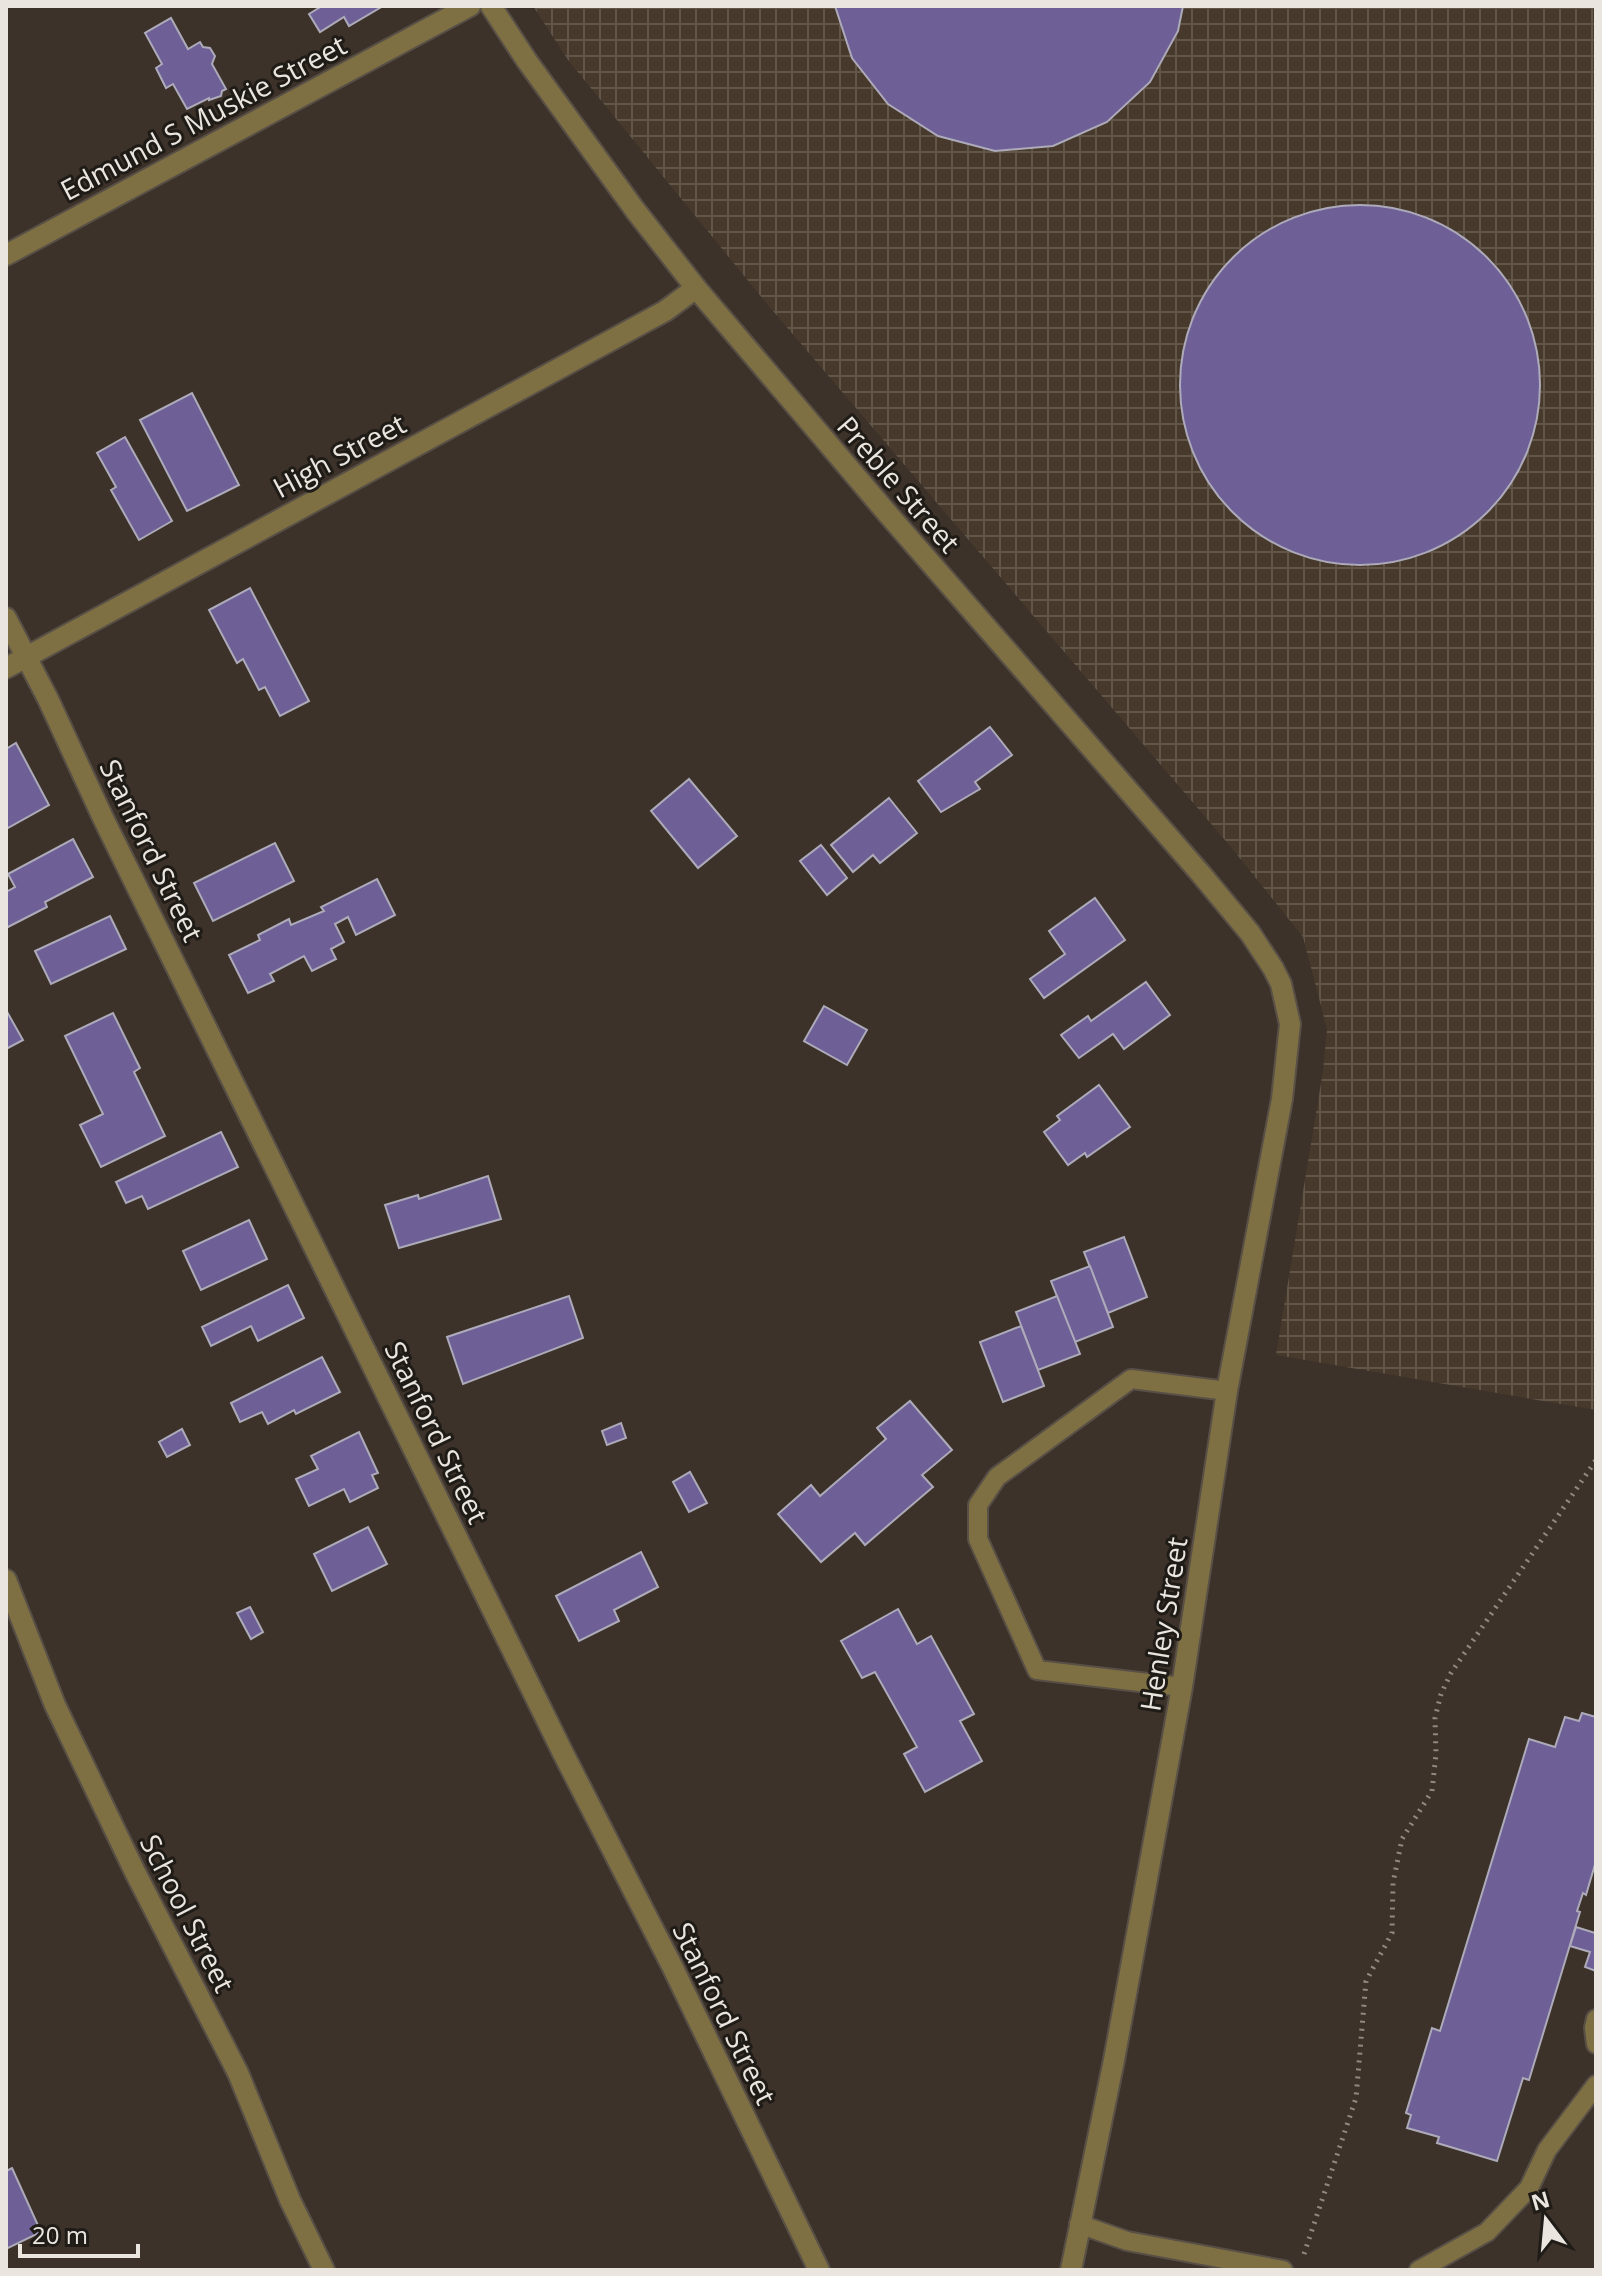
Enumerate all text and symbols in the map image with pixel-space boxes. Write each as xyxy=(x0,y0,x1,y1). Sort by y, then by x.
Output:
street label: Edmund S Muskie Street xyxy=(53,25,353,209)
street label: High Street xyxy=(266,404,412,506)
street label: Preble Street xyxy=(829,408,969,560)
street label: Stanford Street xyxy=(91,753,213,947)
street label: Stanford Street xyxy=(376,1335,498,1529)
street label: Henley Street xyxy=(1130,1534,1196,1714)
street label: School Street xyxy=(132,1828,244,1998)
street label: Stanford Street xyxy=(664,1916,786,2110)
north arrow xyxy=(1506,2180,1586,2260)
text: N xyxy=(1527,2183,1553,2217)
scale bar xyxy=(20,2208,138,2258)
text: 20 m xyxy=(32,2218,88,2251)

